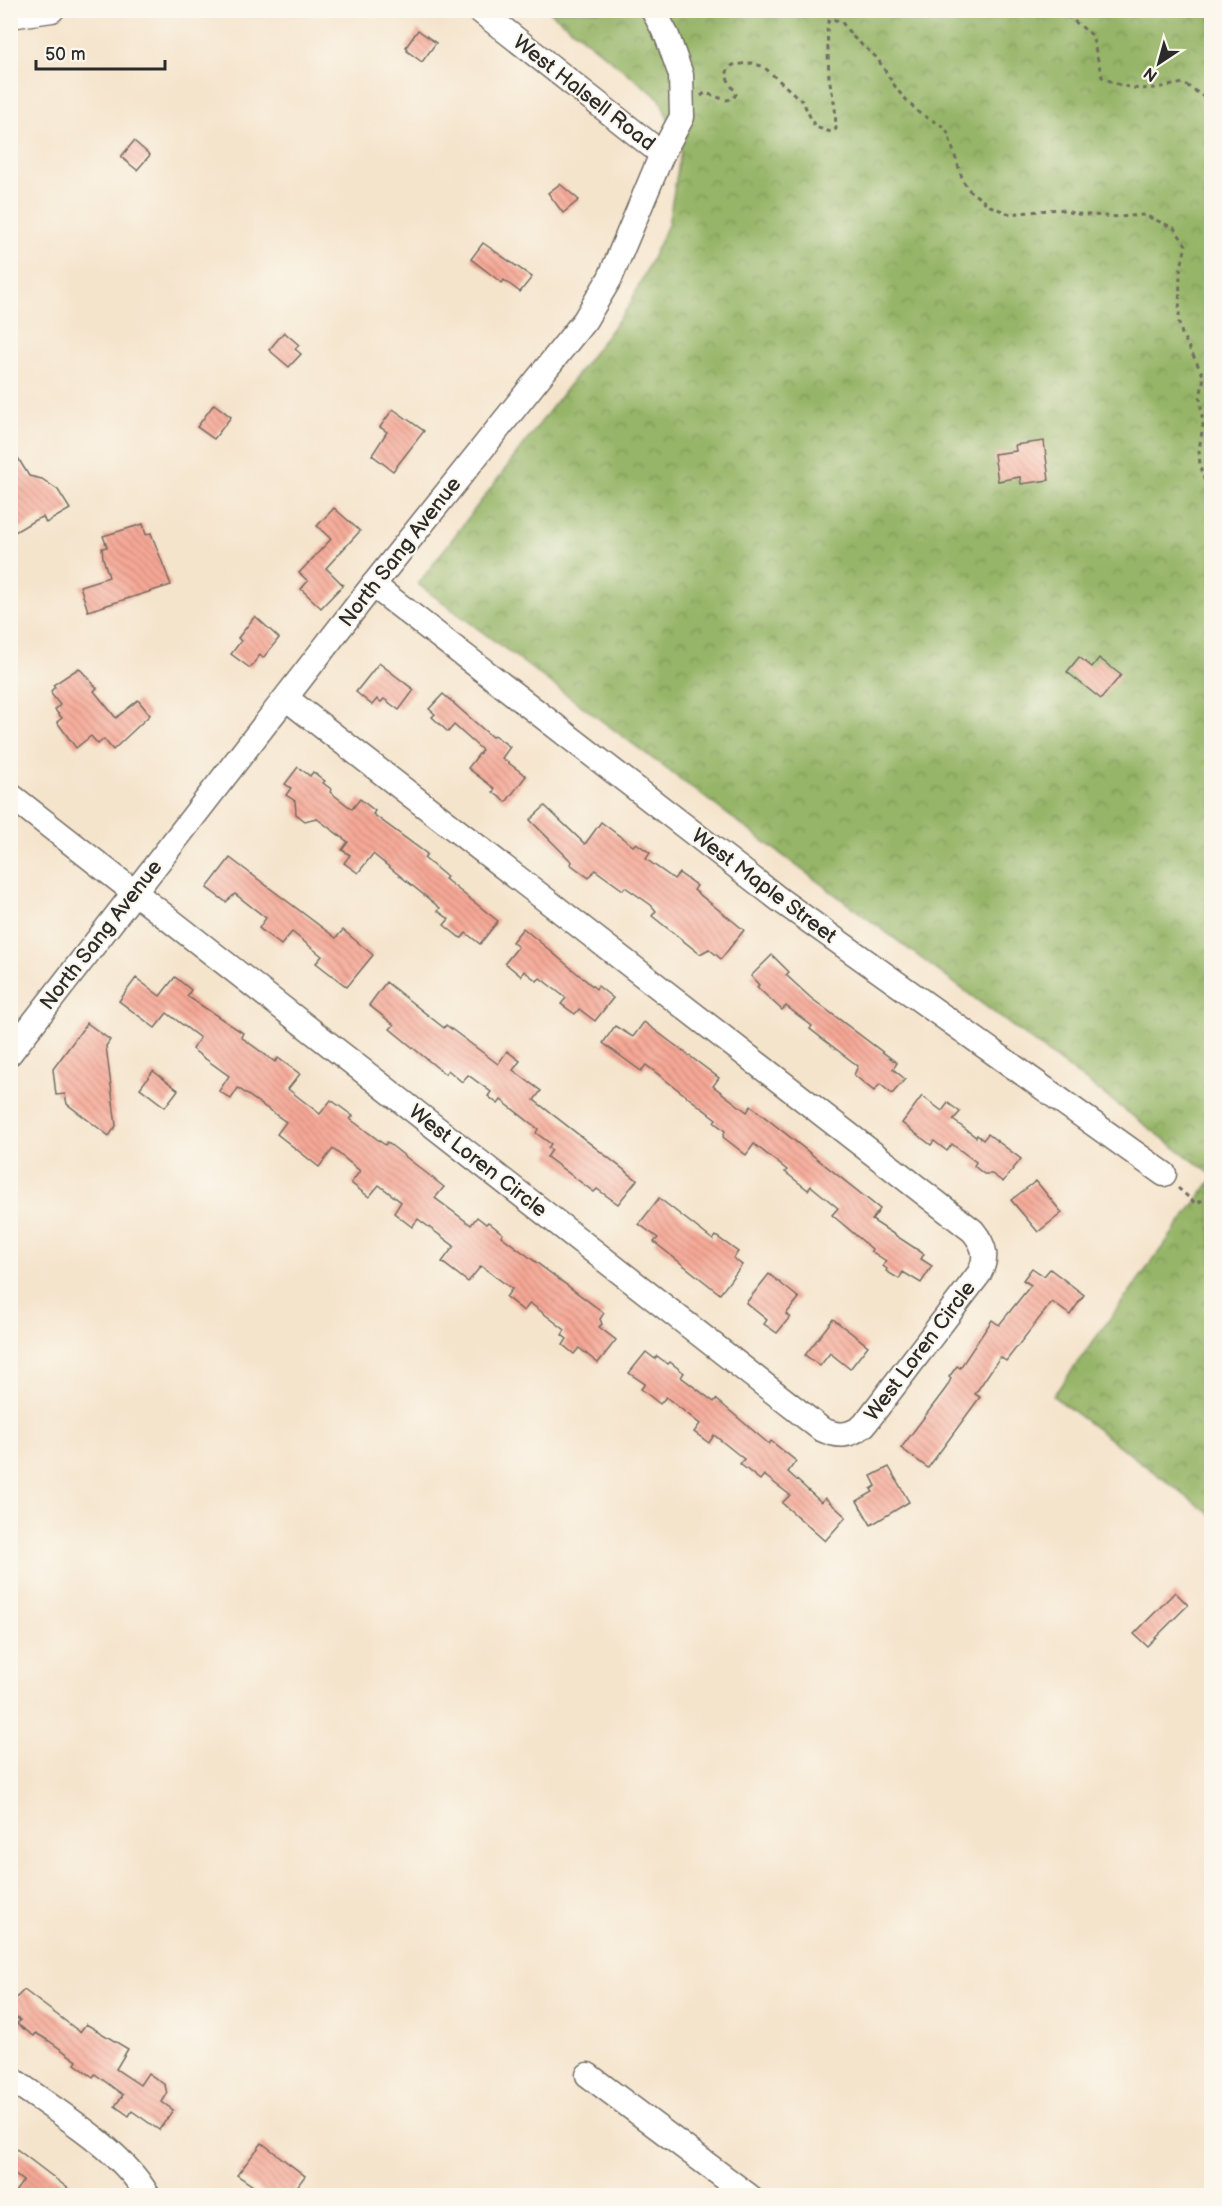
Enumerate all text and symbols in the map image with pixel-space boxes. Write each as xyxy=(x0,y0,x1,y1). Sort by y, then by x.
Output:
street label: West Halsell Road xyxy=(508,30,660,156)
scale bar xyxy=(36,33,165,71)
north arrow xyxy=(1129,33,1189,93)
text: 50 m xyxy=(45,44,86,65)
text: N xyxy=(1141,63,1162,85)
street label: North Sang Avenue xyxy=(334,472,466,632)
street label: West Maple Street xyxy=(687,823,842,949)
street label: North Sang Avenue xyxy=(35,855,167,1015)
street label: West Loren Circle xyxy=(404,1099,552,1223)
street label: West Loren Circle xyxy=(859,1276,981,1426)

